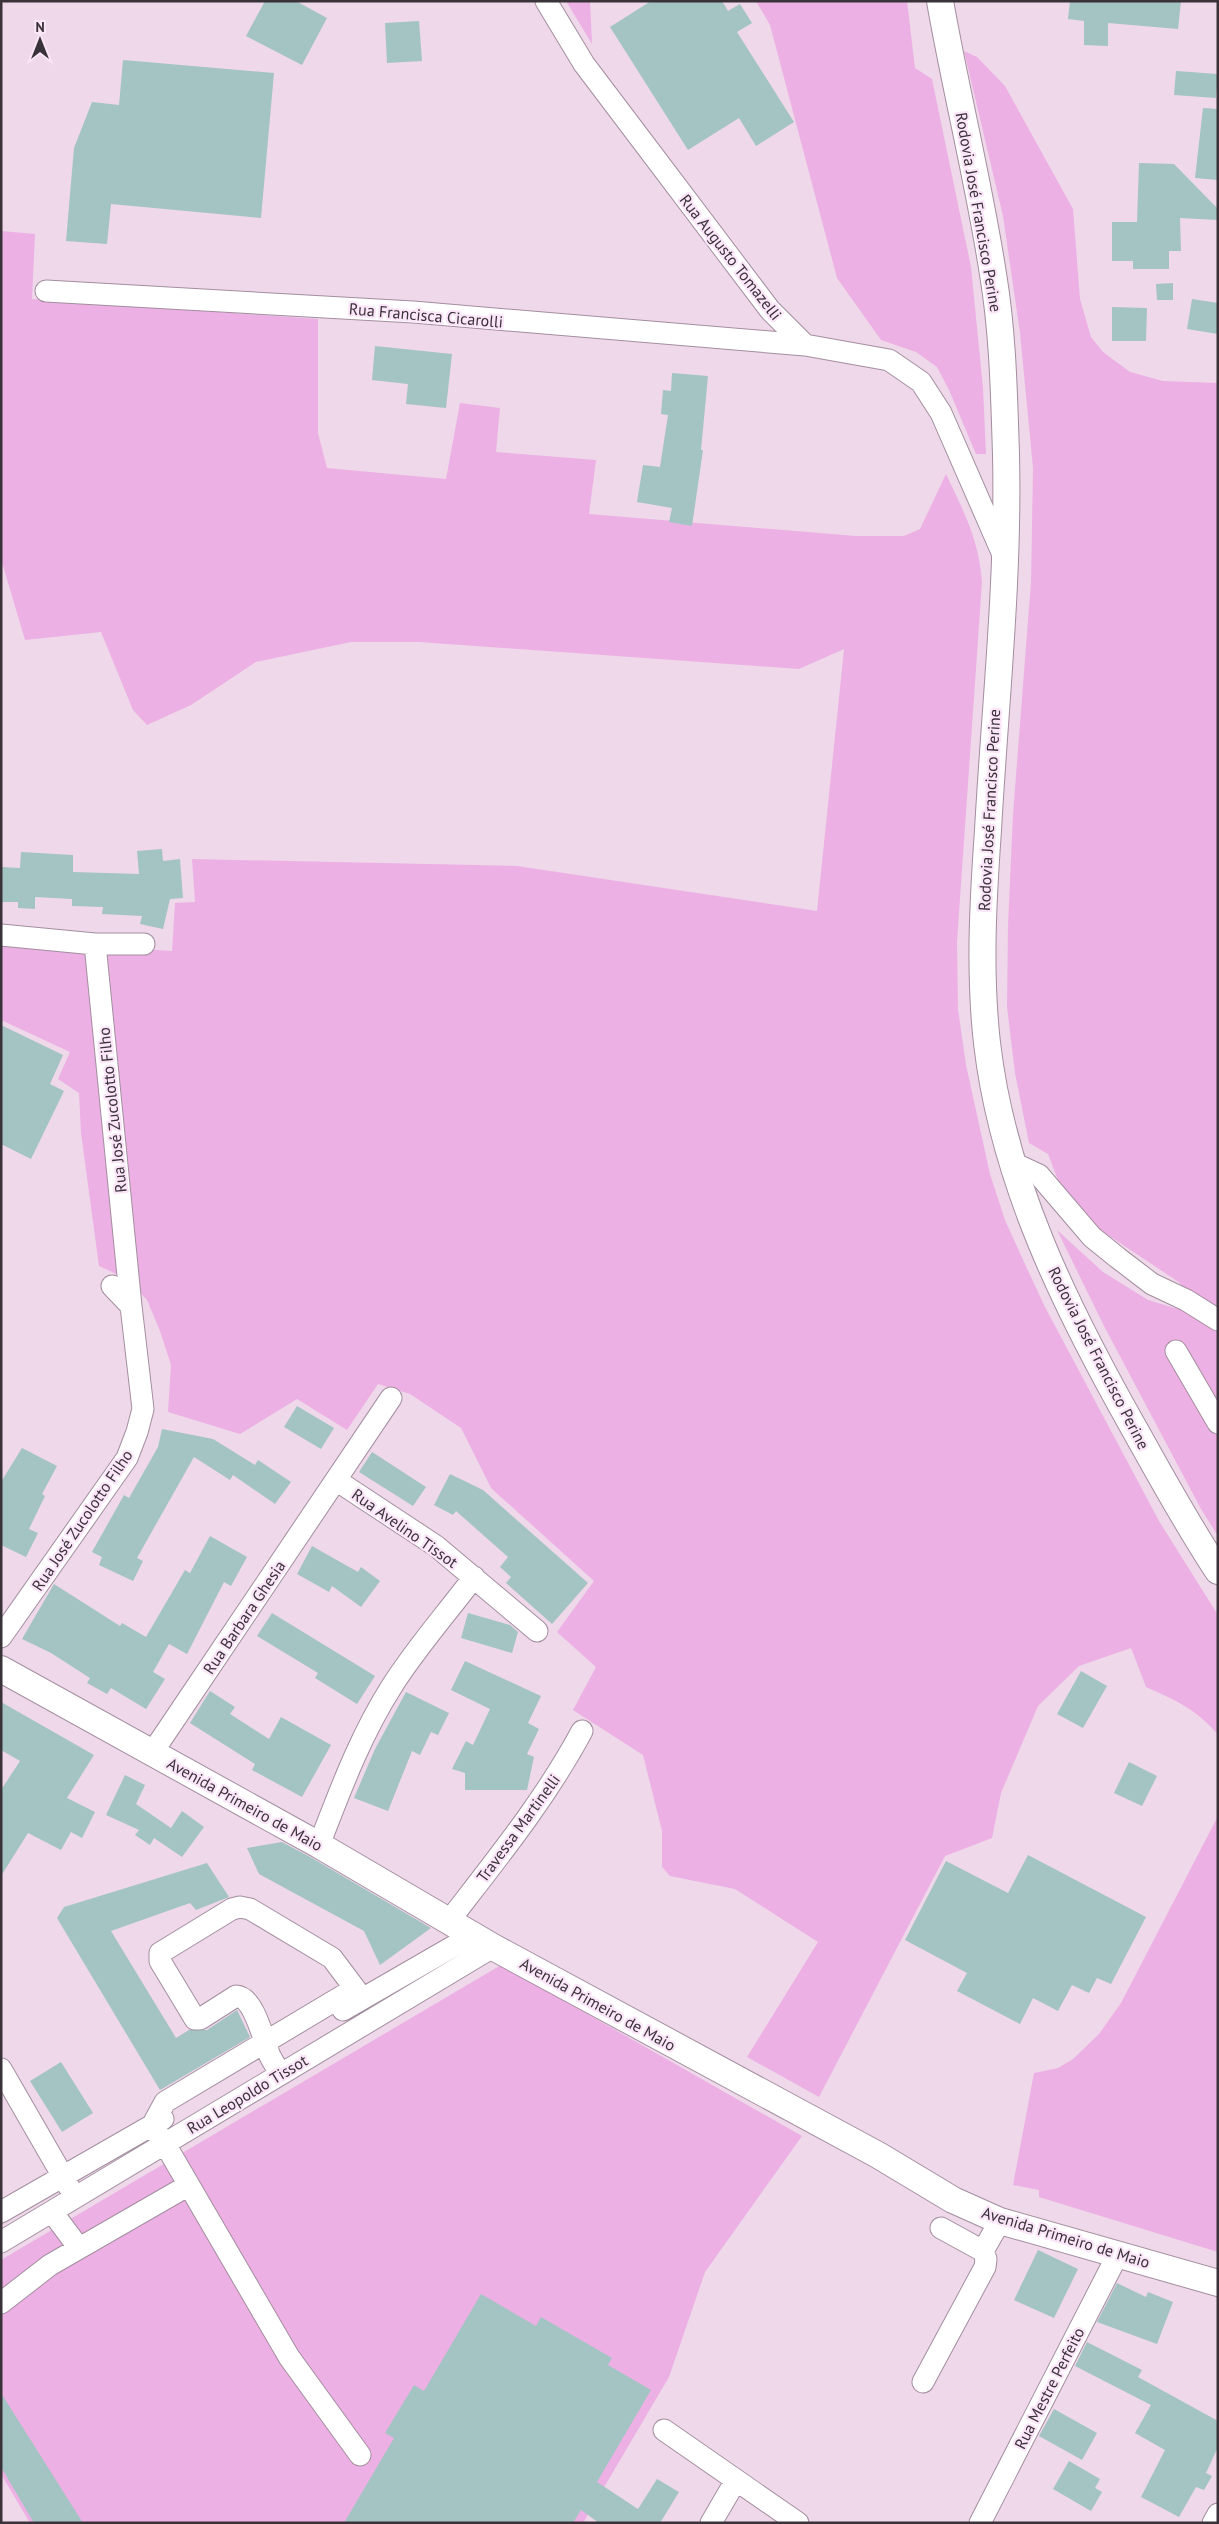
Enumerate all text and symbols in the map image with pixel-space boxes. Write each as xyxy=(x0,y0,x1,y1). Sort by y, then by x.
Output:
north arrow xyxy=(15,15,65,65)
text: N xyxy=(35,18,45,36)
street label: Rodovia José Francisco Perine xyxy=(952,111,1006,313)
street label: Rua Augusto Tomazelli xyxy=(676,190,786,324)
street label: Rua Francisca Cicarolli xyxy=(348,298,504,332)
street label: Rodovia José Francisco Perine xyxy=(974,708,1004,912)
street label: Rua José Zucolotto Filho xyxy=(93,1026,131,1194)
street label: Rodovia José Francisco Perine xyxy=(1044,1263,1154,1453)
street label: Rua José Zucolotto Filho xyxy=(27,1446,137,1594)
street label: Rua Avelino Tissot xyxy=(348,1484,462,1572)
street label: Rua Barbara Ghesia xyxy=(199,1556,289,1678)
street label: Avenida Primeiro de Maio xyxy=(164,1753,326,1855)
street label: Travessa Martinelli xyxy=(472,1770,564,1886)
street label: Avenida Primeiro de Maio xyxy=(517,1953,679,2055)
street label: Rua Leopoldo Tissot xyxy=(183,2050,312,2138)
street label: Avenida Primeiro de Maio xyxy=(980,2202,1152,2272)
street label: Rua Mestre Perfeito xyxy=(1010,2324,1088,2452)

